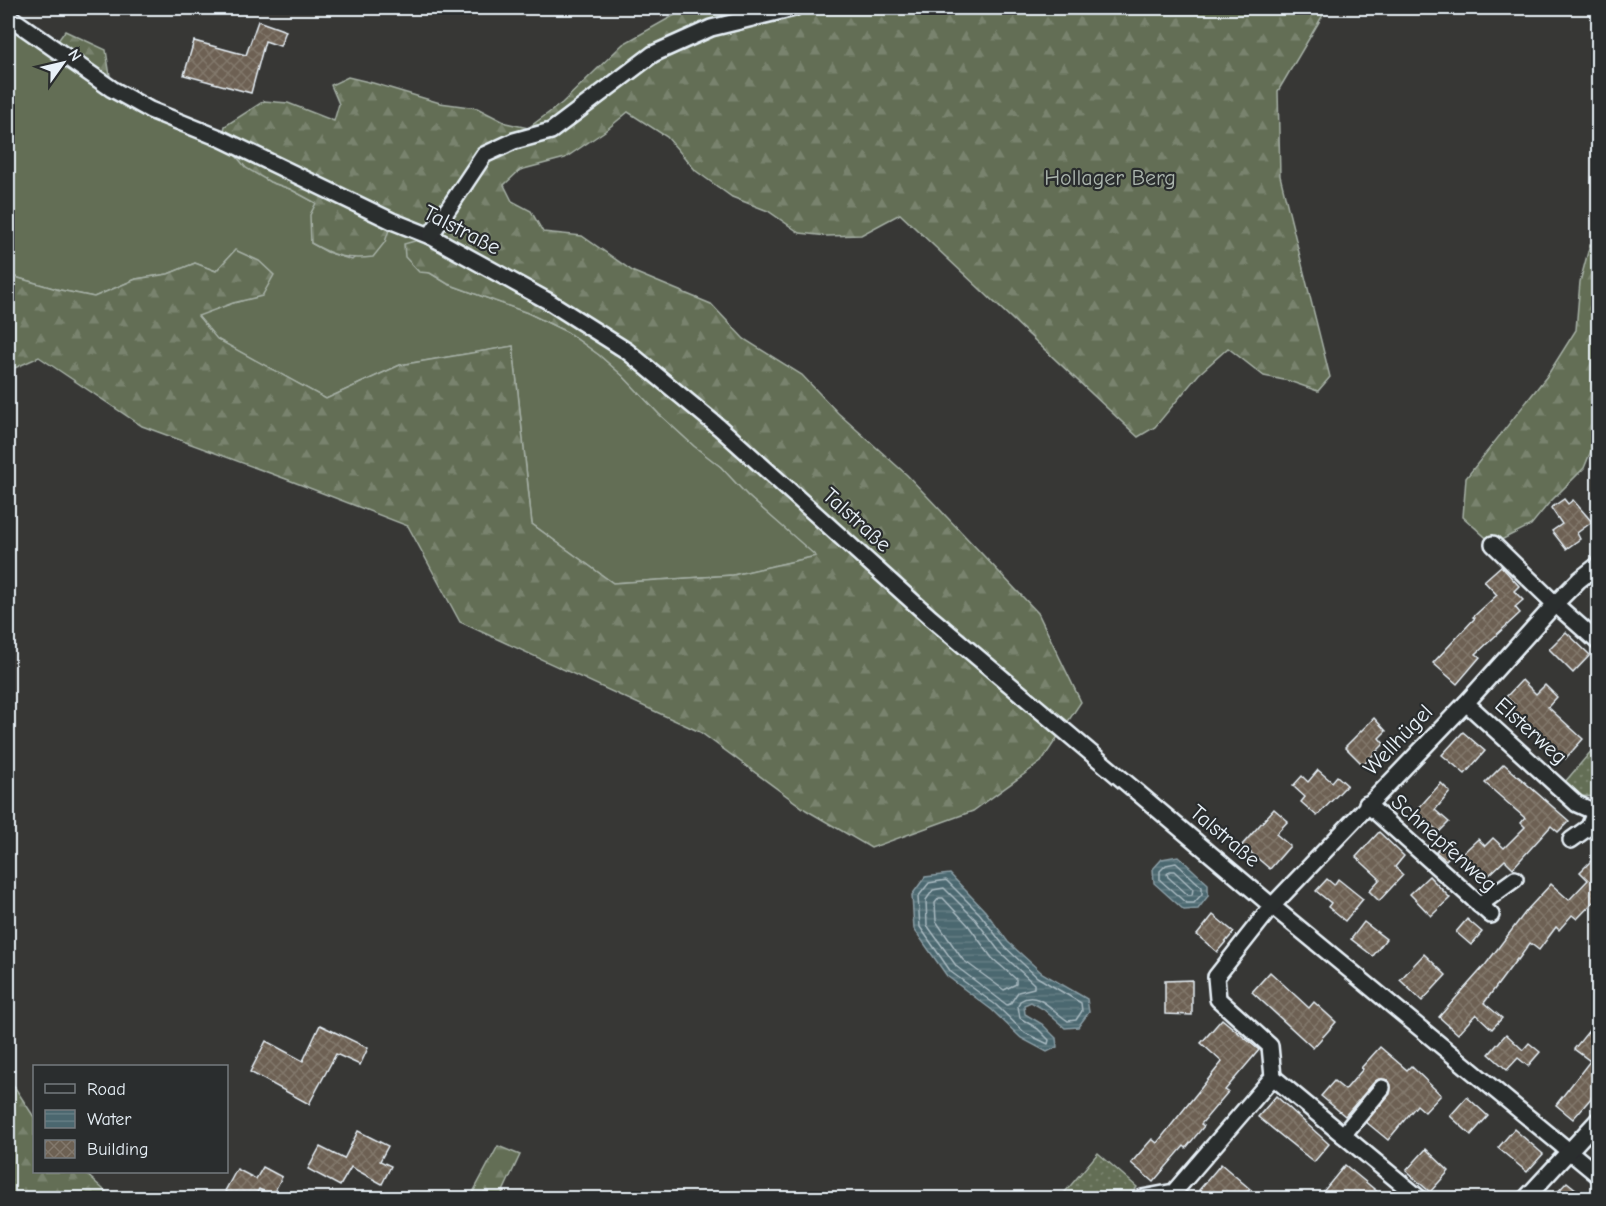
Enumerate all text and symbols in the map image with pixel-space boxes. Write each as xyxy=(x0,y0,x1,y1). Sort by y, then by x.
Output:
north arrow xyxy=(33,33,93,93)
text: N xyxy=(64,46,85,65)
park label: Hollager Berg xyxy=(1044,165,1176,191)
street label: Talstraße xyxy=(419,200,505,260)
street label: Talstraße xyxy=(817,482,897,558)
street label: Elsterweg xyxy=(1490,692,1572,770)
street label: Wellhügel xyxy=(1358,699,1438,781)
street label: Schnepfenweg xyxy=(1386,789,1502,897)
street label: Talstraße xyxy=(1185,799,1265,873)
legend xyxy=(33,1065,228,1173)
text: Road xyxy=(87,1079,126,1100)
text: Water xyxy=(87,1109,132,1130)
text: Building xyxy=(87,1139,149,1160)

